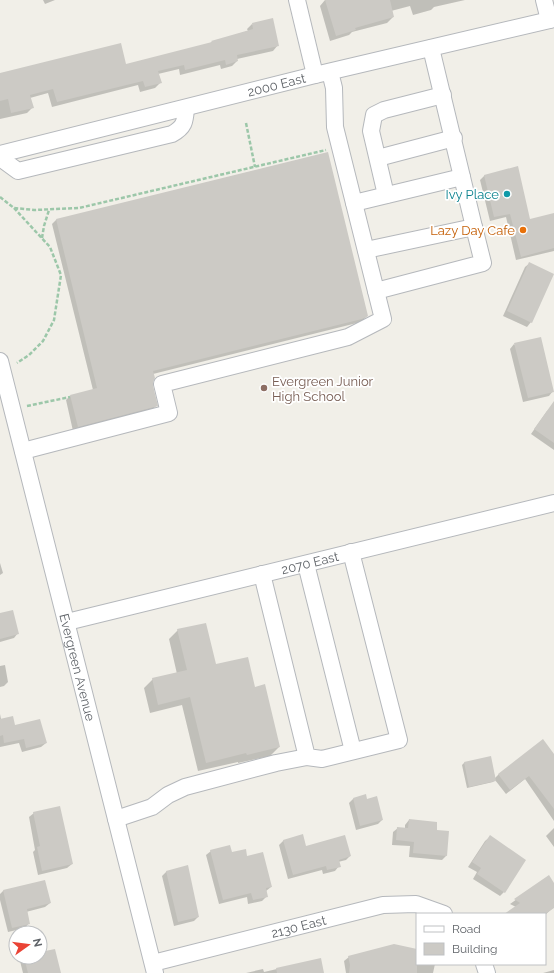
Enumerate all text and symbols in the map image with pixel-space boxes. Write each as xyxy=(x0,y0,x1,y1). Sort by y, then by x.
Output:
street label: 2000 East xyxy=(246,70,308,100)
place label: Ivy Place xyxy=(445,187,499,202)
marker: Ivy Place xyxy=(502,189,512,199)
place label: Lazy Day Cafe xyxy=(430,223,515,238)
marker: Lazy Day Cafe xyxy=(518,225,528,235)
place label: Evergreen Junior High School xyxy=(272,374,374,404)
marker: Evergreen Junior High School xyxy=(259,383,269,393)
street label: 2070 East xyxy=(280,549,341,577)
street label: Evergreen Avenue xyxy=(56,612,98,723)
street label: 2130 East xyxy=(269,913,328,941)
legend xyxy=(416,913,546,965)
text: Road xyxy=(452,922,481,936)
north arrow xyxy=(8,925,48,965)
text: N xyxy=(30,937,45,948)
text: Building xyxy=(452,942,498,956)

